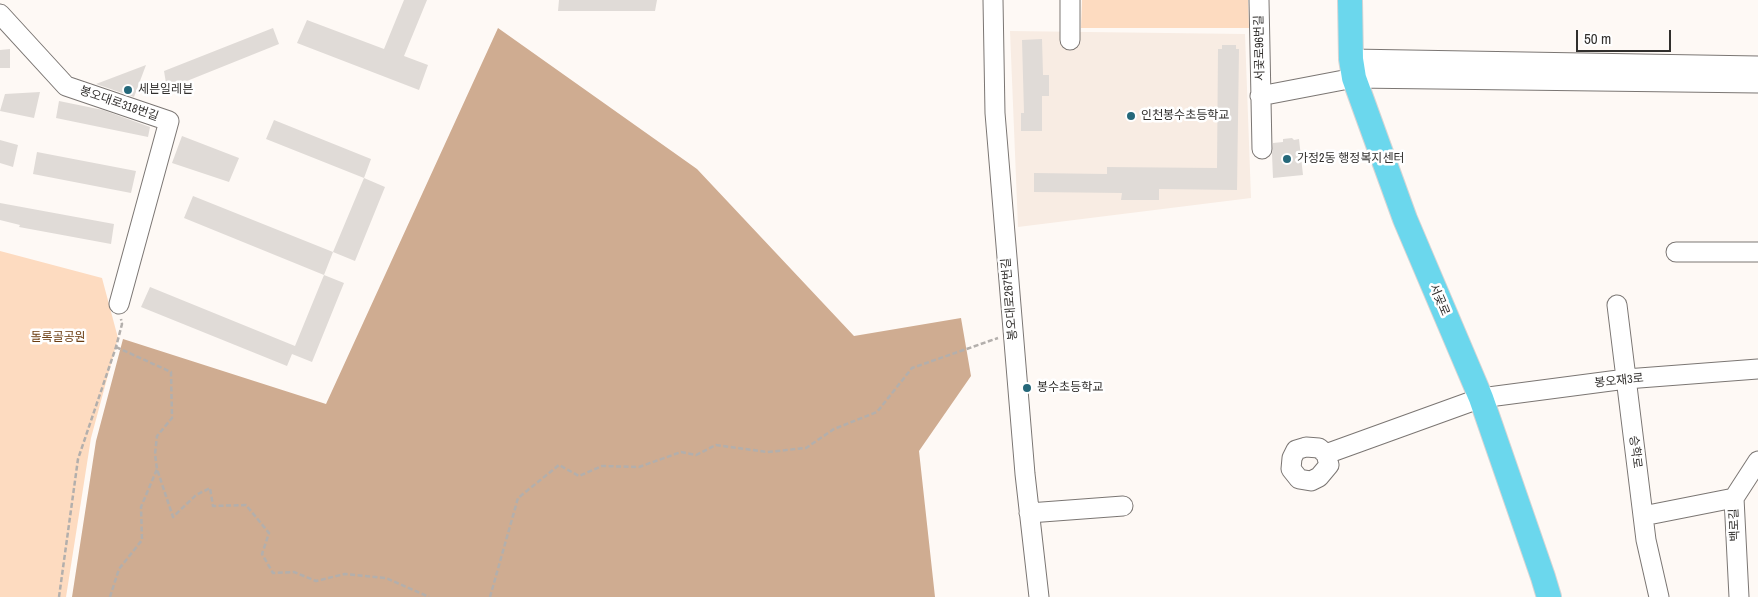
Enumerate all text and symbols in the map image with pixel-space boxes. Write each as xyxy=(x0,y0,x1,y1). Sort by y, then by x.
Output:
street label: 서곷로96번길 xyxy=(1252,15,1268,81)
scale bar xyxy=(1578,20,1673,52)
text: 50 m xyxy=(1584,28,1611,49)
place label: 세븐일레븐 xyxy=(138,83,193,97)
street label: 봉오대로318번길 xyxy=(78,84,160,124)
marker: 세븐일레븐 xyxy=(122,84,134,96)
place label: 인천봉수초등학교 xyxy=(1141,109,1229,123)
marker: 인천봉수초등학교 xyxy=(1125,110,1137,122)
place label: 가정2동 행정복지센터 xyxy=(1297,152,1405,166)
marker: 가정2동 행정복지센터 xyxy=(1281,153,1293,165)
street label: 봉오대로267번길 xyxy=(999,257,1021,341)
street label: 서곶로 xyxy=(1426,282,1452,318)
park label: 돌록골공원 xyxy=(30,331,86,345)
street label: 봉오재3로 xyxy=(1594,371,1644,391)
place label: 봉수초등학교 xyxy=(1037,381,1103,395)
marker: 봉수초등학교 xyxy=(1021,382,1033,394)
street label: 승학로 xyxy=(1626,435,1644,469)
street label: 백로길 xyxy=(1727,508,1743,542)

